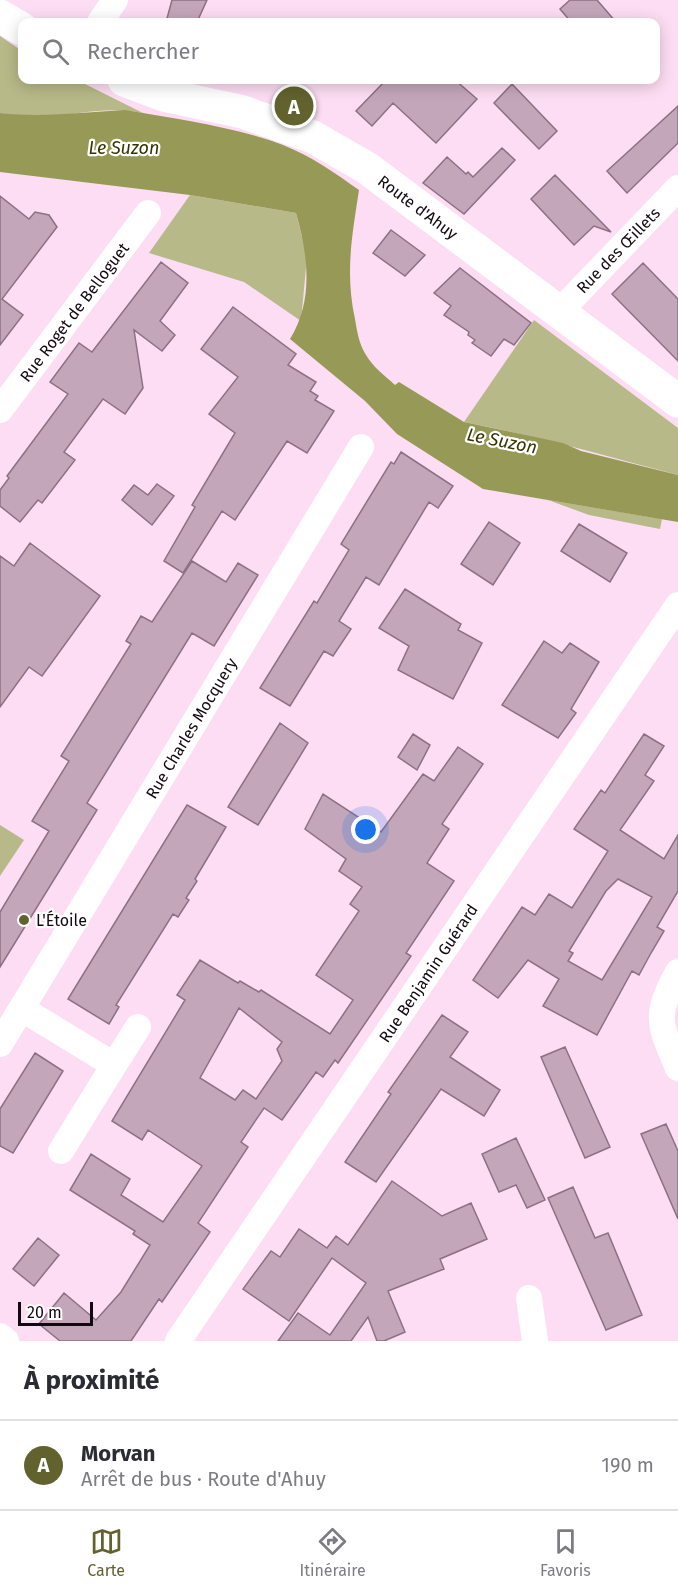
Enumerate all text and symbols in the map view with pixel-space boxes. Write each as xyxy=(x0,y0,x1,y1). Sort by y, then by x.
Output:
search box xyxy=(18,18,660,84)
icon: search xyxy=(39,35,72,68)
text: Rechercher xyxy=(87,38,199,65)
pin: A xyxy=(274,84,314,128)
water label: Le Suzon xyxy=(89,137,159,159)
street label: Route d'Ahuy xyxy=(374,171,461,244)
street label: Rue des Œillets xyxy=(573,203,664,297)
street label: Rue Roget de Belloguet xyxy=(16,239,133,386)
water label: Le Suzon xyxy=(465,423,539,459)
street label: Rue Charles Mocquery xyxy=(142,654,241,802)
your location xyxy=(351,815,380,844)
street label: Rue Benjamin Guérard xyxy=(375,901,482,1046)
place label: L'Étoile xyxy=(36,910,87,930)
marker: L'Étoile xyxy=(17,913,31,927)
scale bar xyxy=(18,1299,93,1326)
text: 20 m xyxy=(27,1303,62,1322)
text: À proximité xyxy=(24,1365,159,1396)
text: Morvan xyxy=(81,1440,156,1467)
text: A xyxy=(38,1453,49,1477)
text: 190 m xyxy=(601,1453,654,1477)
text: Arrêt de bus · Route d'Ahuy xyxy=(81,1467,326,1491)
tab: Carte xyxy=(87,1525,125,1580)
tab: Itinéraire xyxy=(299,1525,366,1580)
tab: Favoris xyxy=(540,1525,591,1580)

